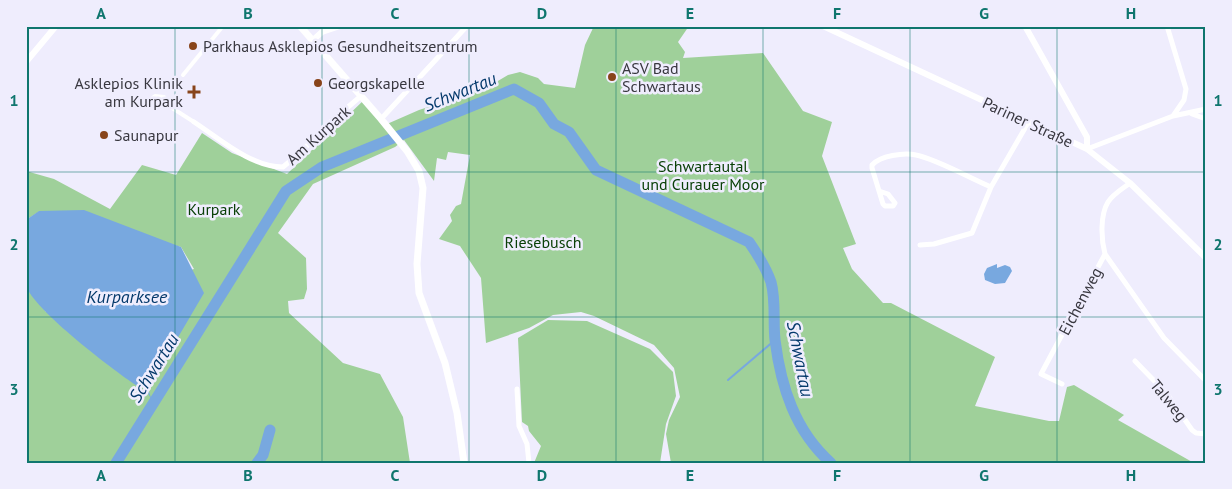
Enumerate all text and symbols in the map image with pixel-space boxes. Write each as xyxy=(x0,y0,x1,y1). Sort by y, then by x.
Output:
text: A xyxy=(96,3,106,23)
text: B xyxy=(243,3,253,23)
text: C xyxy=(391,3,400,23)
text: D xyxy=(537,3,547,23)
text: E xyxy=(686,3,694,23)
text: F xyxy=(833,3,841,23)
text: G xyxy=(979,3,989,23)
text: H xyxy=(1126,3,1136,23)
place label: Parkhaus Asklepios Gesundheitszentrum xyxy=(203,36,478,56)
marker: Parkhaus Asklepios Gesundheitszentrum xyxy=(187,40,199,52)
place label: ASV Bad Schwartaus xyxy=(622,58,701,96)
water label: Schwartau xyxy=(420,67,500,117)
marker: ASV Bad Schwartaus xyxy=(606,71,618,83)
place label: Asklepios Klinik am Kurpark xyxy=(74,73,183,111)
place label: Georgskapelle xyxy=(328,73,425,93)
marker: Georgskapelle xyxy=(312,77,324,89)
marker: Asklepios Klinik am Kurpark xyxy=(187,85,201,99)
text: 1 xyxy=(9,90,19,110)
text: 1 xyxy=(1213,90,1223,110)
street label: Pariner Straße xyxy=(980,92,1076,152)
street label: Am Kurpark xyxy=(282,101,355,169)
place label: Saunapur xyxy=(114,125,179,145)
marker: Saunapur xyxy=(98,129,110,141)
park label: Schwartautal und Curauer Moor xyxy=(642,156,765,194)
park label: Kurpark xyxy=(187,199,241,219)
park label: Riesebusch xyxy=(505,232,581,252)
text: 2 xyxy=(9,234,19,254)
text: 2 xyxy=(1213,234,1223,254)
street label: Eichenweg xyxy=(1054,264,1106,338)
water label: Kurparksee xyxy=(87,285,168,308)
water label: Schwartau xyxy=(782,319,819,399)
water label: Schwartau xyxy=(123,329,184,406)
street label: Talweg xyxy=(1146,375,1192,425)
text: 3 xyxy=(9,379,19,399)
text: 3 xyxy=(1213,379,1223,399)
text: A xyxy=(96,465,106,485)
text: B xyxy=(243,465,253,485)
text: C xyxy=(391,465,400,485)
text: D xyxy=(537,465,547,485)
text: E xyxy=(686,465,694,485)
text: F xyxy=(833,465,841,485)
text: G xyxy=(979,465,989,485)
text: H xyxy=(1126,465,1136,485)

